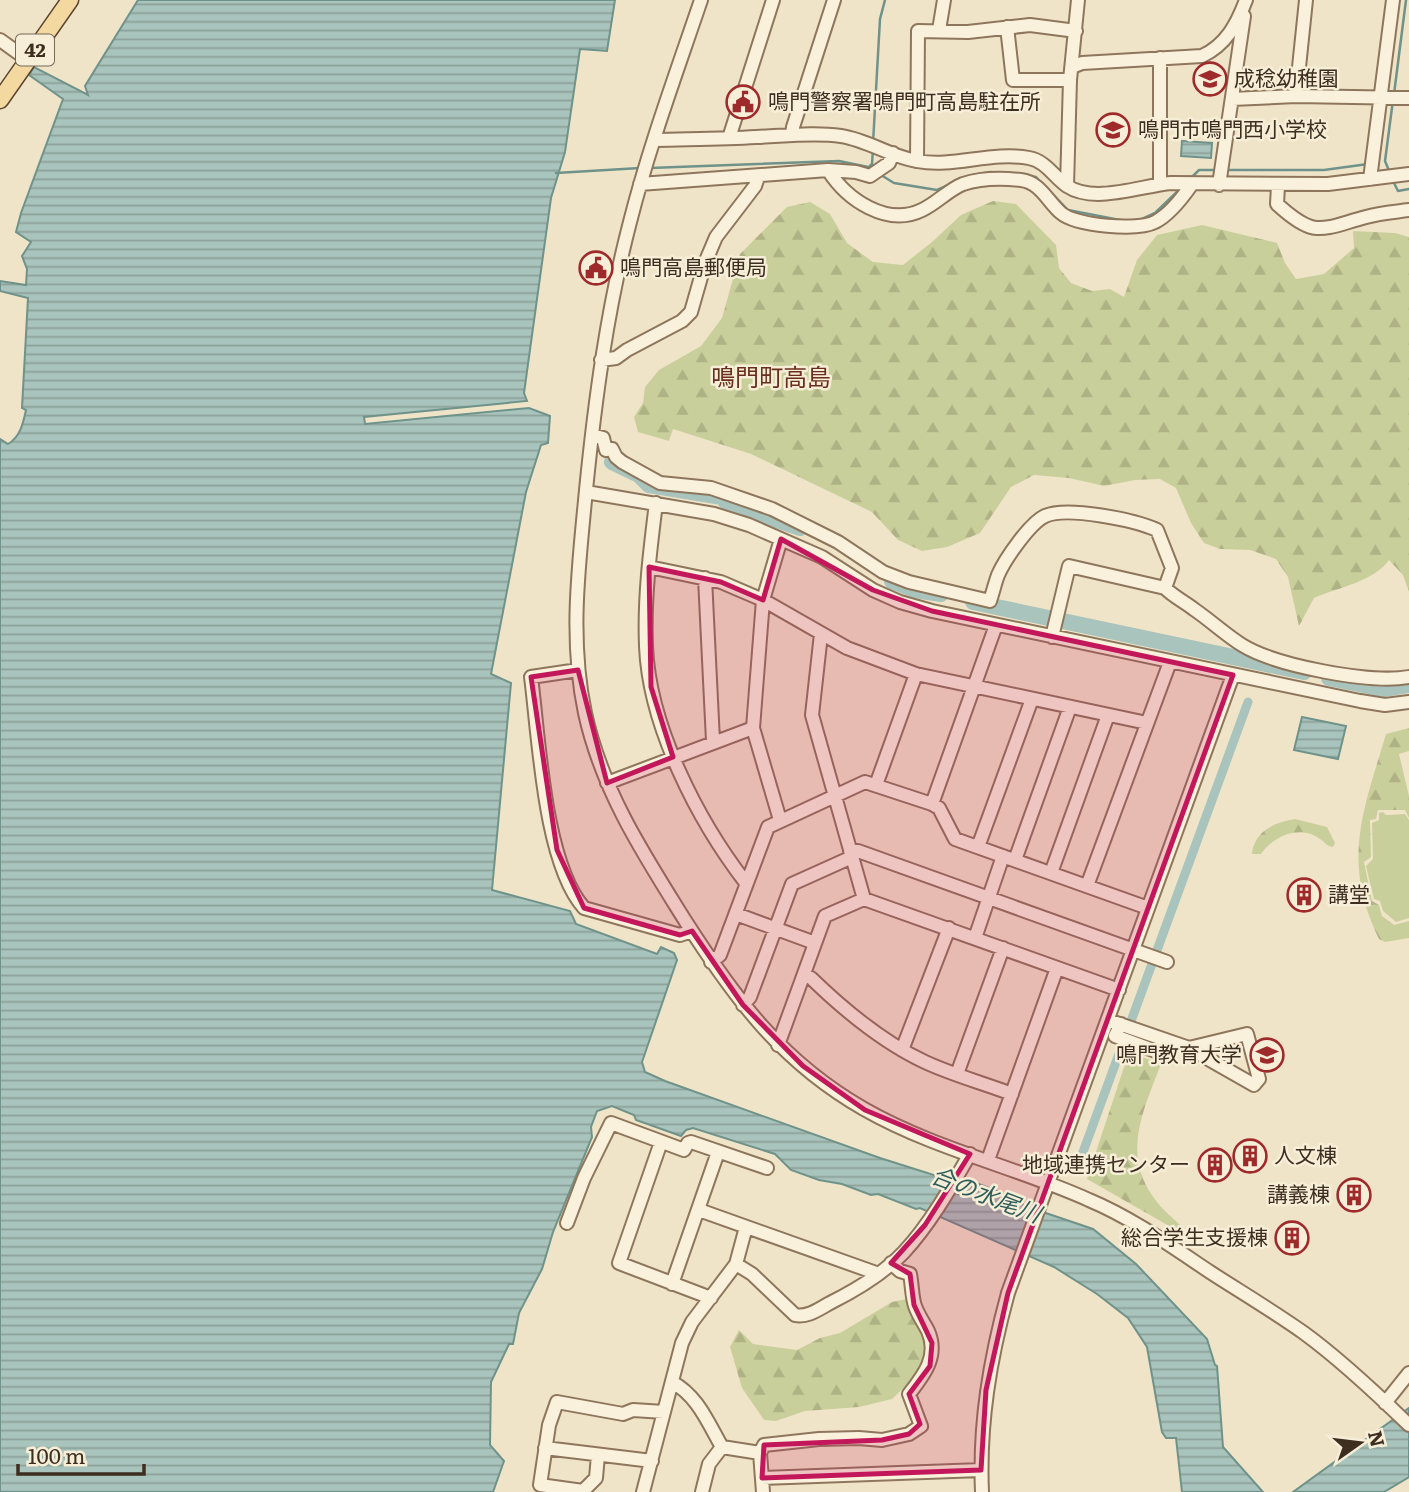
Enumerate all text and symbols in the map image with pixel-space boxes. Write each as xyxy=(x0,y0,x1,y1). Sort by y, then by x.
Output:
road number: 42 xyxy=(16,34,54,66)
school or university icon: 成稔幼稚園 xyxy=(1191,60,1229,98)
place label: 成稔幼稚園 xyxy=(1234,61,1339,92)
public building icon: 鳴門警察署鳴門町高島駐在所 xyxy=(724,83,762,121)
place label: 鳴門警察署鳴門町高島駐在所 xyxy=(768,84,1041,115)
school or university icon: 鳴門市鳴門西小学校 xyxy=(1094,111,1132,149)
place label: 鳴門市鳴門西小学校 xyxy=(1138,112,1327,143)
public building icon: 鳴門高島郵便局 xyxy=(577,249,615,287)
place label: 鳴門高島郵便局 xyxy=(620,250,767,281)
district label: 鳴門町高島 xyxy=(711,358,831,393)
building icon: 講堂 xyxy=(1285,876,1323,914)
place label: 講堂 xyxy=(1328,877,1370,908)
school or university icon: 鳴門教育大学 xyxy=(1248,1036,1286,1074)
place label: 鳴門教育大学 xyxy=(1116,1037,1242,1068)
building icon: 人文棟 xyxy=(1231,1137,1269,1175)
place label: 人文棟 xyxy=(1274,1138,1337,1169)
building icon: 地域連携センター xyxy=(1196,1146,1234,1184)
place label: 地域連携センター xyxy=(1022,1147,1190,1178)
water label: 合の水尾川 xyxy=(927,1157,1049,1231)
building icon: 講義棟 xyxy=(1335,1176,1373,1214)
place label: 講義棟 xyxy=(1267,1177,1330,1208)
building icon: 総合学生支援棟 xyxy=(1273,1219,1311,1257)
place label: 総合学生支援棟 xyxy=(1121,1220,1268,1251)
north arrow xyxy=(1325,1408,1395,1478)
text: N xyxy=(1362,1428,1393,1450)
scale bar xyxy=(18,1432,144,1476)
text: 100 m xyxy=(28,1439,85,1470)

